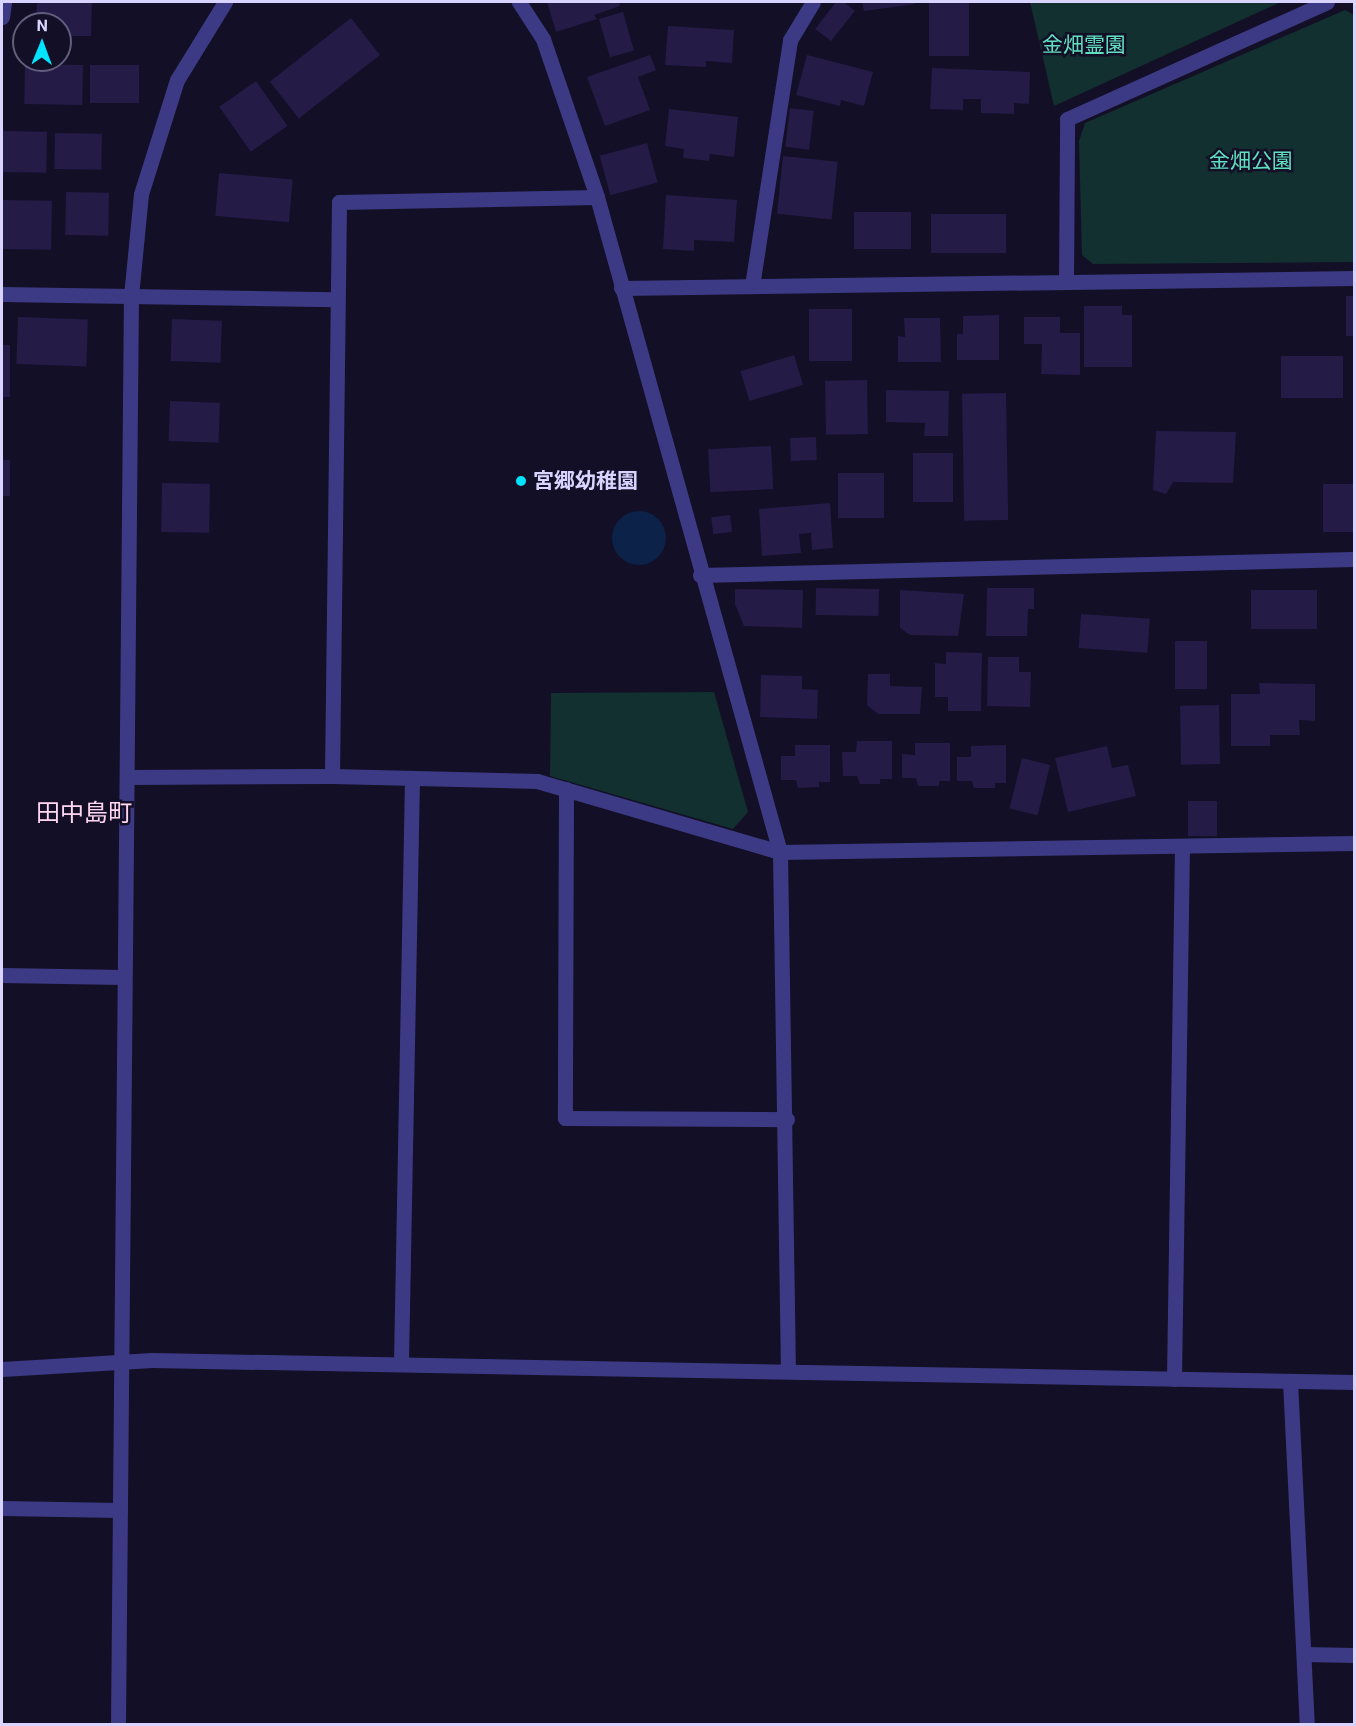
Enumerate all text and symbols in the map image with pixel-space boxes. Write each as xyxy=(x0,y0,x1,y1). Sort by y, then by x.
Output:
north arrow xyxy=(12,12,72,72)
text: N xyxy=(36,16,48,35)
park label: 金畑霊園 xyxy=(1042,32,1126,58)
park label: 金畑公園 xyxy=(1209,148,1293,174)
place label: 宮郷幼稚園 xyxy=(533,468,638,494)
marker: 宮郷幼稚園 xyxy=(514,474,528,488)
district label: 田中島町 xyxy=(36,800,132,828)

